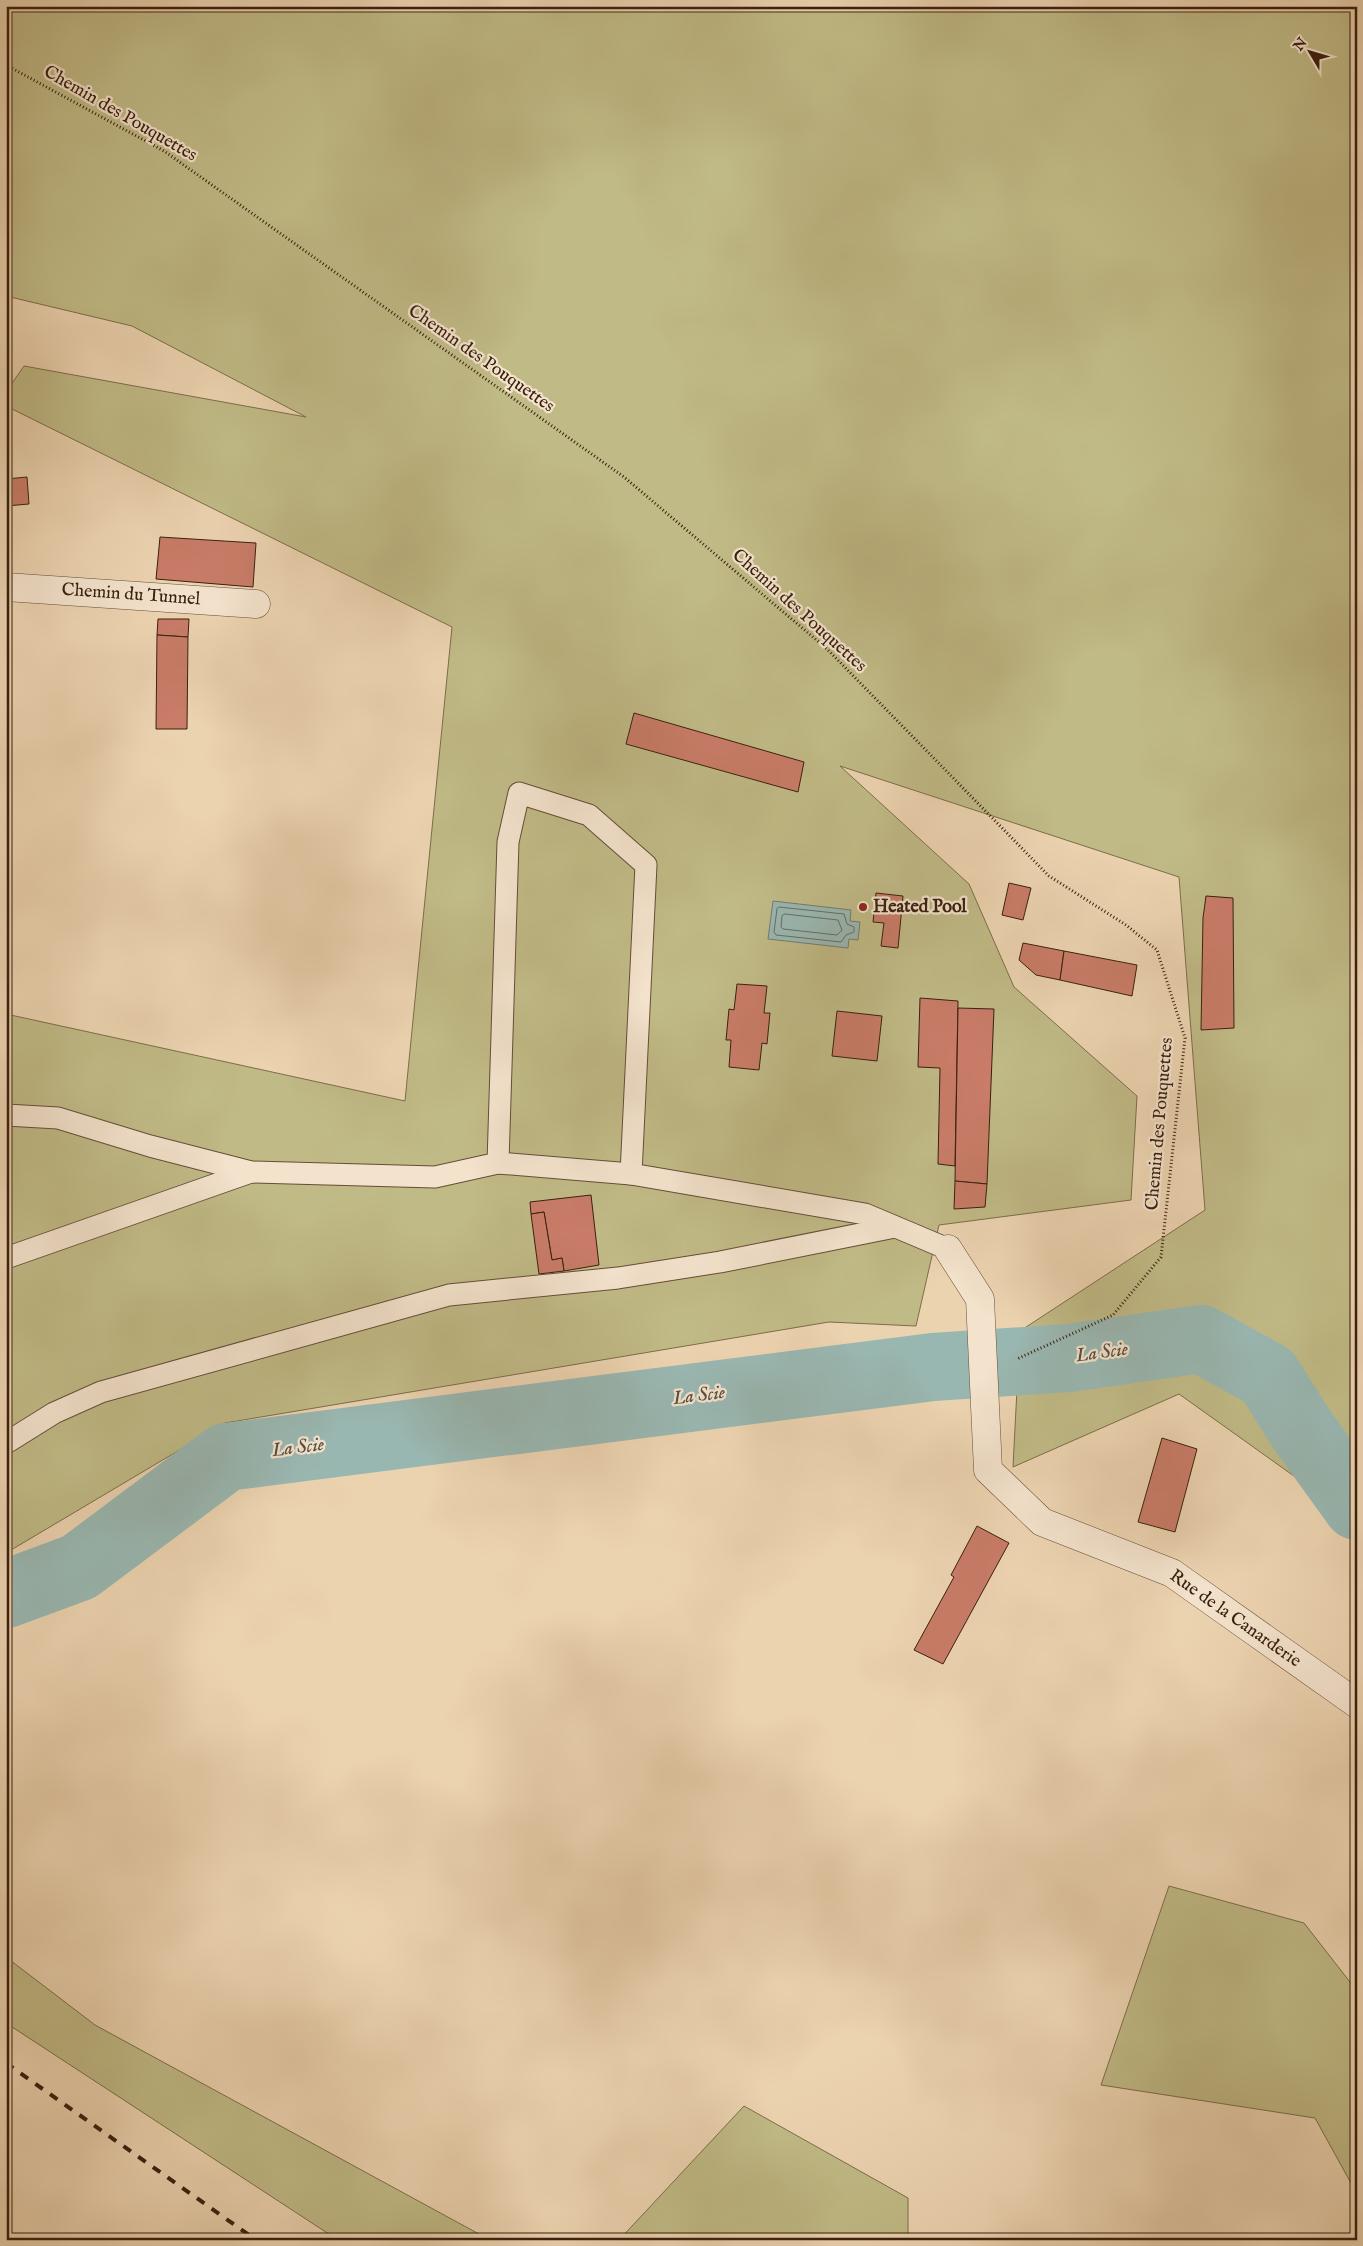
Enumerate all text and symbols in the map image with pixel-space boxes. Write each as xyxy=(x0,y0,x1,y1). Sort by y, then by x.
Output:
north arrow xyxy=(1286,28,1336,78)
text: N xyxy=(1289,34,1311,56)
street label: Chemin des Pouquettes xyxy=(39,61,201,167)
street label: Chemin des Pouquettes xyxy=(403,300,559,418)
street label: Chemin des Pouquettes xyxy=(727,544,871,678)
street label: Chemin du Tunnel xyxy=(61,579,201,611)
place label: Heated Pool xyxy=(873,896,968,919)
marker: Heated Pool xyxy=(857,901,869,913)
street label: Chemin des Pouquettes xyxy=(1141,1037,1179,1211)
water label: La Scie xyxy=(1073,1337,1130,1369)
water label: La Scie xyxy=(671,1381,727,1411)
water label: La Scie xyxy=(270,1433,326,1463)
street label: Rue de la Canarderie xyxy=(1165,1565,1305,1673)

